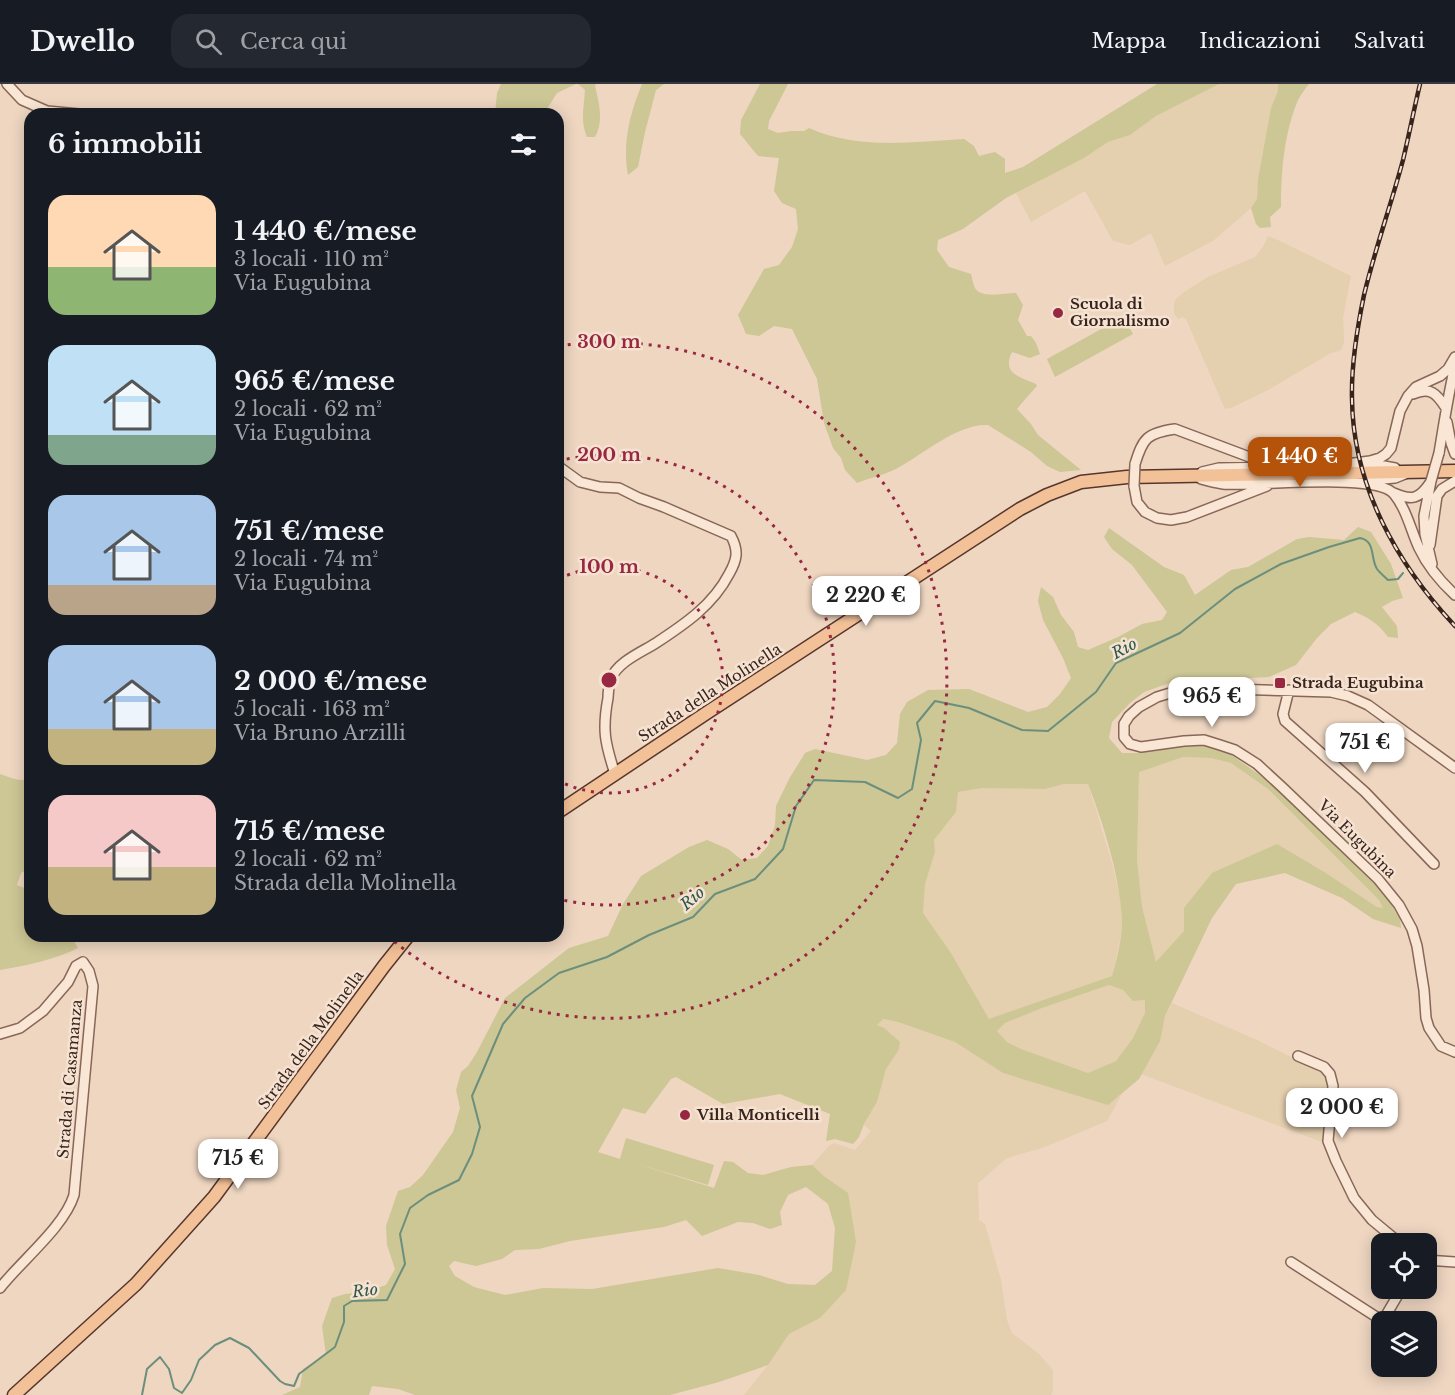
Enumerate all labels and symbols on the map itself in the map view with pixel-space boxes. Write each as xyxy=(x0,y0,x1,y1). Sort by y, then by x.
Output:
place label: Scuola di Giornalismo xyxy=(1070,294,1170,330)
marker: Scuola di Giornalismo xyxy=(1051,306,1065,320)
text: 300 m xyxy=(577,331,641,353)
pin: 1 440 € xyxy=(1245,437,1355,488)
text: 200 m xyxy=(577,444,641,466)
text: 100 m xyxy=(579,556,639,578)
pin: 2 220 € xyxy=(811,576,921,627)
water label: Rio xyxy=(1107,633,1140,664)
street label: Strada della Molinella xyxy=(635,639,785,746)
centre of rings xyxy=(599,670,619,690)
place label: Strada Eugubina xyxy=(1292,673,1424,692)
marker: Strada Eugubina xyxy=(1273,676,1287,690)
pin: 965 € xyxy=(1170,677,1254,728)
pin: 751 € xyxy=(1323,723,1407,774)
street label: Via Eugubina xyxy=(1314,795,1401,882)
water label: Rio xyxy=(675,882,708,915)
street label: Strada della Molinella xyxy=(254,966,368,1113)
street label: Strada di Casamanza xyxy=(53,998,86,1159)
pin: 2 000 € xyxy=(1287,1088,1397,1139)
place label: Villa Monticelli xyxy=(696,1105,820,1124)
marker: Villa Monticelli xyxy=(678,1108,692,1122)
pin: 715 € xyxy=(196,1139,280,1190)
water label: Rio xyxy=(350,1278,379,1302)

